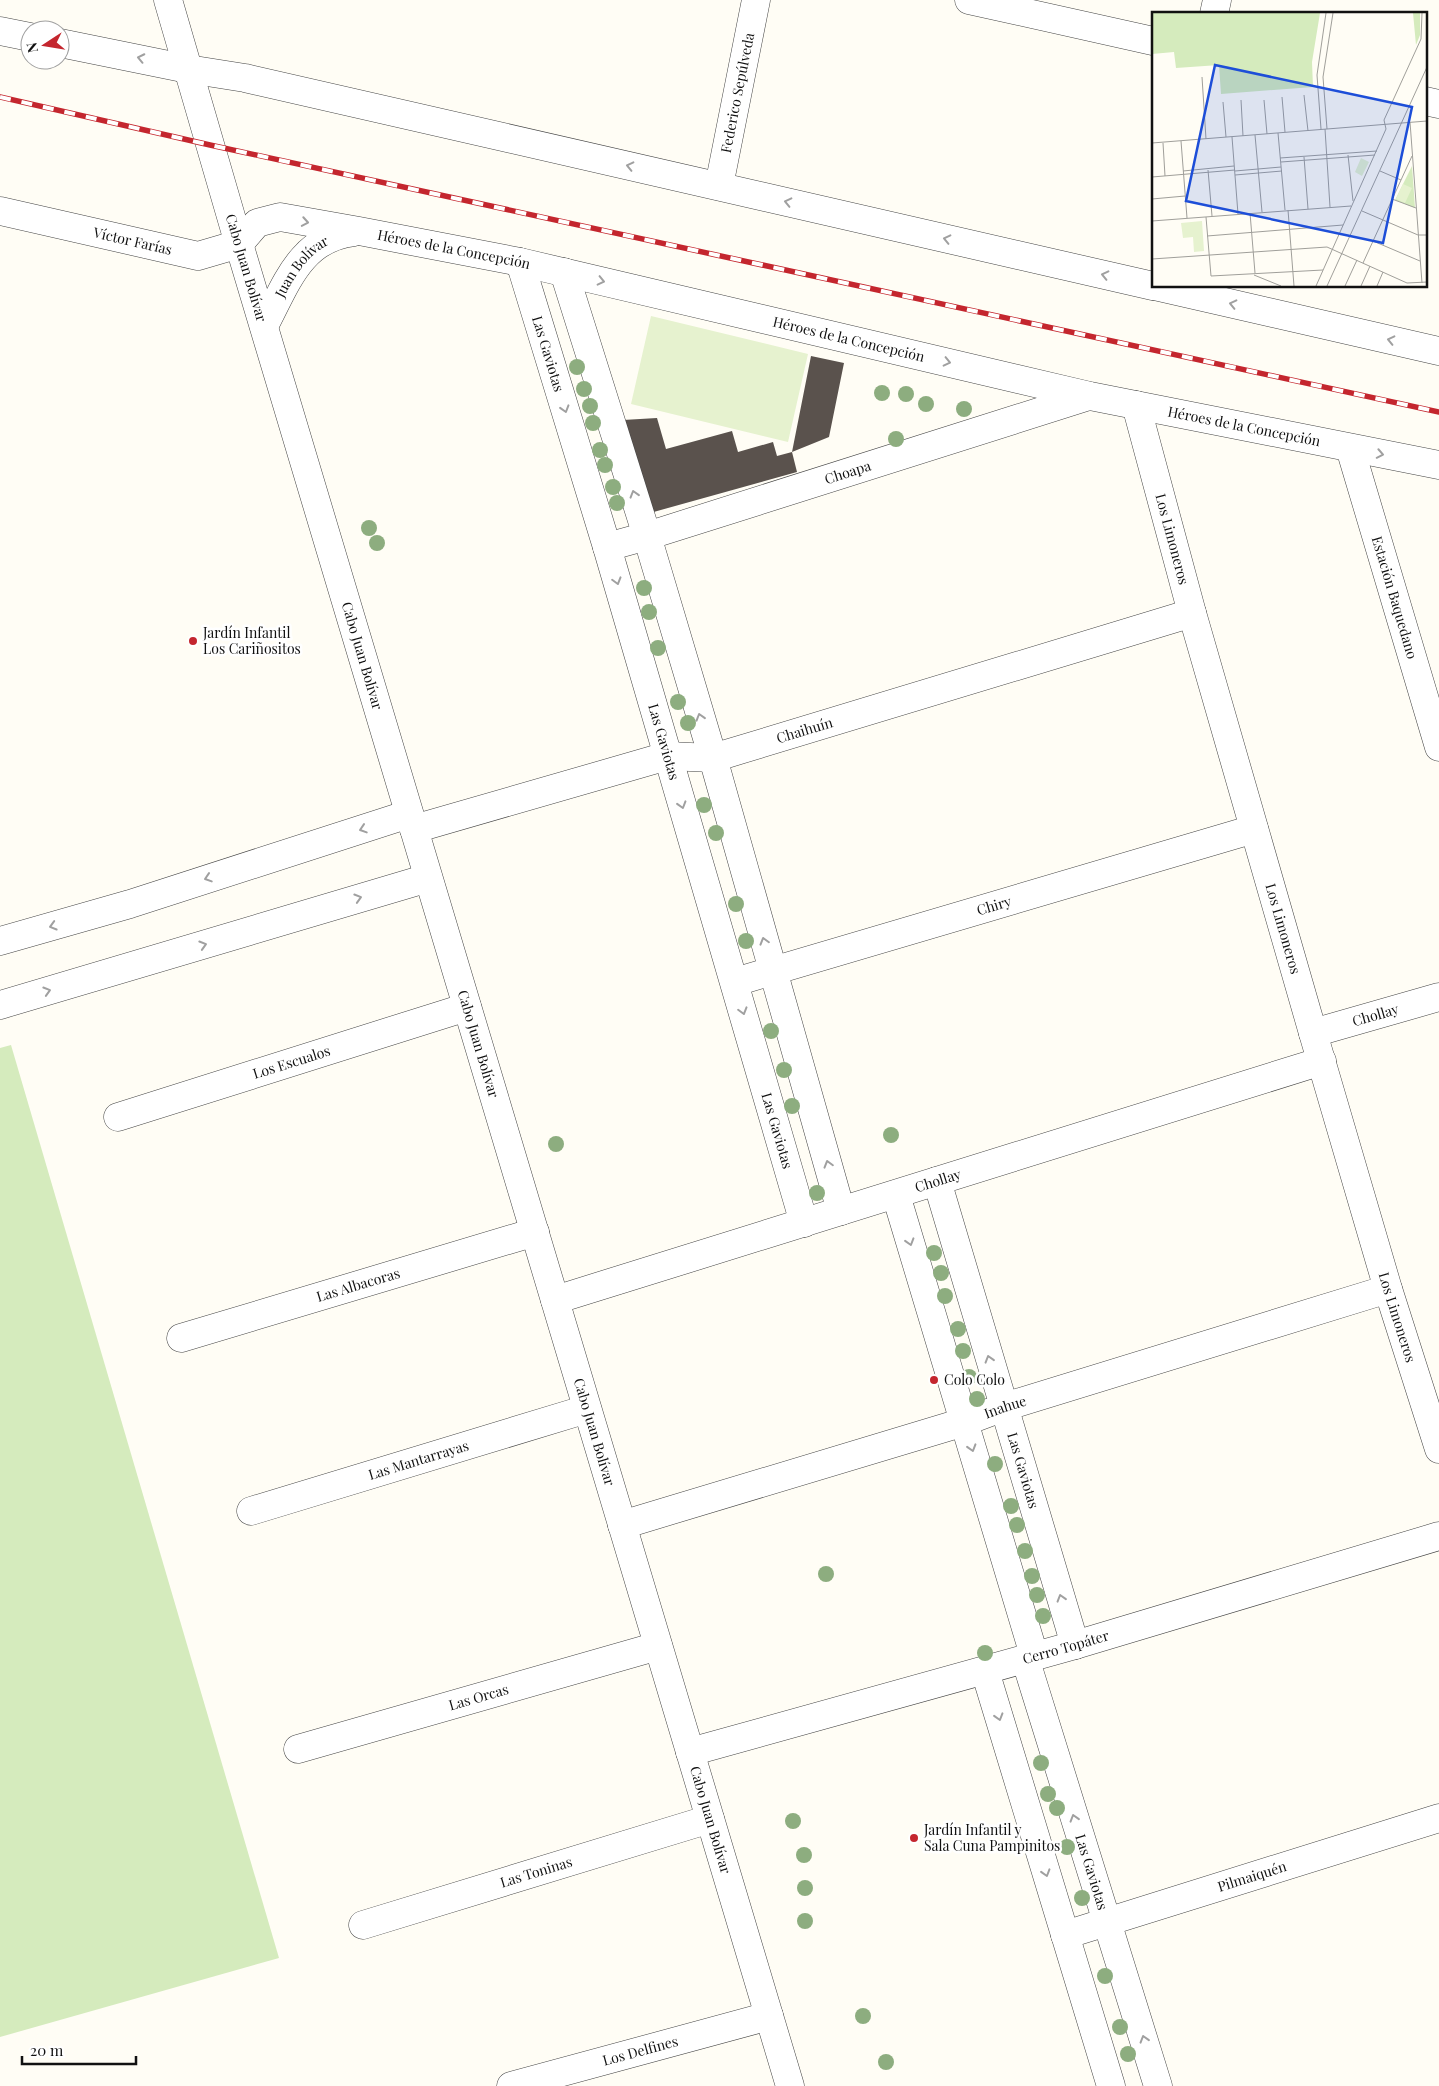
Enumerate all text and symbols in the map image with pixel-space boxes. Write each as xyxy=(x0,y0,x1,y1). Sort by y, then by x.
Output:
inset map xyxy=(1152,12,1426,288)
north arrow xyxy=(20,20,70,70)
street label: Federico Sepúlveda xyxy=(716,31,758,155)
text: N xyxy=(21,41,42,55)
one-way arrow xyxy=(136,54,145,64)
one-way arrow xyxy=(626,161,635,172)
one-way arrow xyxy=(784,197,793,208)
street label: Cabo Juan Bolívar xyxy=(222,212,272,325)
one-way arrow xyxy=(300,216,309,226)
street label: Víctor Farías xyxy=(91,222,174,259)
street label: Héroes de la Concepción xyxy=(376,225,533,273)
street label: Juan Bolívar xyxy=(270,230,332,301)
one-way arrow xyxy=(942,234,951,245)
one-way arrow xyxy=(1101,270,1110,281)
one-way arrow xyxy=(597,275,606,286)
one-way arrow xyxy=(1229,299,1238,310)
street label: Héroes de la Concepción xyxy=(771,312,927,366)
street label: Las Gaviotas xyxy=(528,313,569,394)
one-way arrow xyxy=(1387,335,1396,346)
one-way arrow xyxy=(942,356,951,367)
street label: Héroes de la Concepción xyxy=(1166,402,1323,450)
one-way arrow xyxy=(559,404,569,413)
one-way arrow xyxy=(1375,448,1384,458)
street label: Choapa xyxy=(822,456,873,488)
one-way arrow xyxy=(629,491,639,499)
street label: Los Limoneros xyxy=(1151,491,1194,587)
street label: Estación Baquedano xyxy=(1368,534,1422,661)
one-way arrow xyxy=(611,577,621,585)
street label: Cabo Juan Bolívar xyxy=(338,600,388,713)
place label: Jardín Infantil Los Cariñositos xyxy=(202,623,301,658)
marker: Jardín Infantil Los Cariñositos xyxy=(187,635,199,647)
street label: Las Gaviotas xyxy=(644,701,684,782)
street label: Chaihuín xyxy=(774,712,835,747)
one-way arrow xyxy=(696,713,706,722)
one-way arrow xyxy=(676,800,686,808)
one-way arrow xyxy=(359,823,367,833)
one-way arrow xyxy=(204,873,213,883)
street label: Los Limoneros xyxy=(1261,881,1306,976)
street label: Chiry xyxy=(974,891,1013,919)
one-way arrow xyxy=(354,894,362,904)
one-way arrow xyxy=(49,921,57,931)
one-way arrow xyxy=(760,937,770,945)
one-way arrow xyxy=(198,940,206,950)
one-way arrow xyxy=(42,986,50,996)
street label: Cabo Juan Bolívar xyxy=(454,988,504,1101)
street label: Chollay xyxy=(1350,999,1401,1030)
one-way arrow xyxy=(737,1006,747,1014)
street label: Los Escualos xyxy=(250,1041,333,1083)
street label: Las Gaviotas xyxy=(757,1090,798,1171)
one-way arrow xyxy=(824,1161,834,1169)
street label: Chollay xyxy=(912,1164,963,1196)
one-way arrow xyxy=(904,1237,914,1246)
street label: Las Albacoras xyxy=(314,1263,402,1306)
street label: Los Limoneros xyxy=(1375,1270,1421,1365)
one-way arrow xyxy=(985,1355,995,1363)
place label: Colo Colo xyxy=(944,1370,1005,1389)
marker: Colo Colo xyxy=(928,1374,940,1386)
street label: Cabo Juan Bolívar xyxy=(570,1376,620,1489)
street label: Inahue xyxy=(981,1391,1029,1423)
street label: Las Gaviotas xyxy=(1003,1430,1044,1511)
street label: Las Mantarrayas xyxy=(366,1435,471,1484)
one-way arrow xyxy=(966,1443,976,1452)
one-way arrow xyxy=(1057,1595,1067,1603)
street label: Cerro Topáter xyxy=(1020,1625,1112,1668)
street label: Las Orcas xyxy=(446,1679,511,1714)
one-way arrow xyxy=(993,1713,1003,1721)
street label: Cabo Juan Bolívar xyxy=(686,1764,736,1877)
one-way arrow xyxy=(1070,1814,1080,1822)
place label: Jardín Infantil y Sala Cuna Pampinitos xyxy=(923,1820,1060,1855)
street label: Las Gaviotas xyxy=(1071,1831,1113,1912)
marker: Jardín Infantil y Sala Cuna Pampinitos xyxy=(908,1832,920,1844)
street label: Las Toninas xyxy=(498,1852,574,1892)
street label: Pilmaiquén xyxy=(1215,1856,1289,1896)
one-way arrow xyxy=(1040,1868,1050,1877)
street label: Los Delfines xyxy=(600,2031,680,2070)
scale bar xyxy=(22,2034,136,2066)
one-way arrow xyxy=(1139,2036,1149,2044)
text: 20 m xyxy=(30,2040,64,2060)

